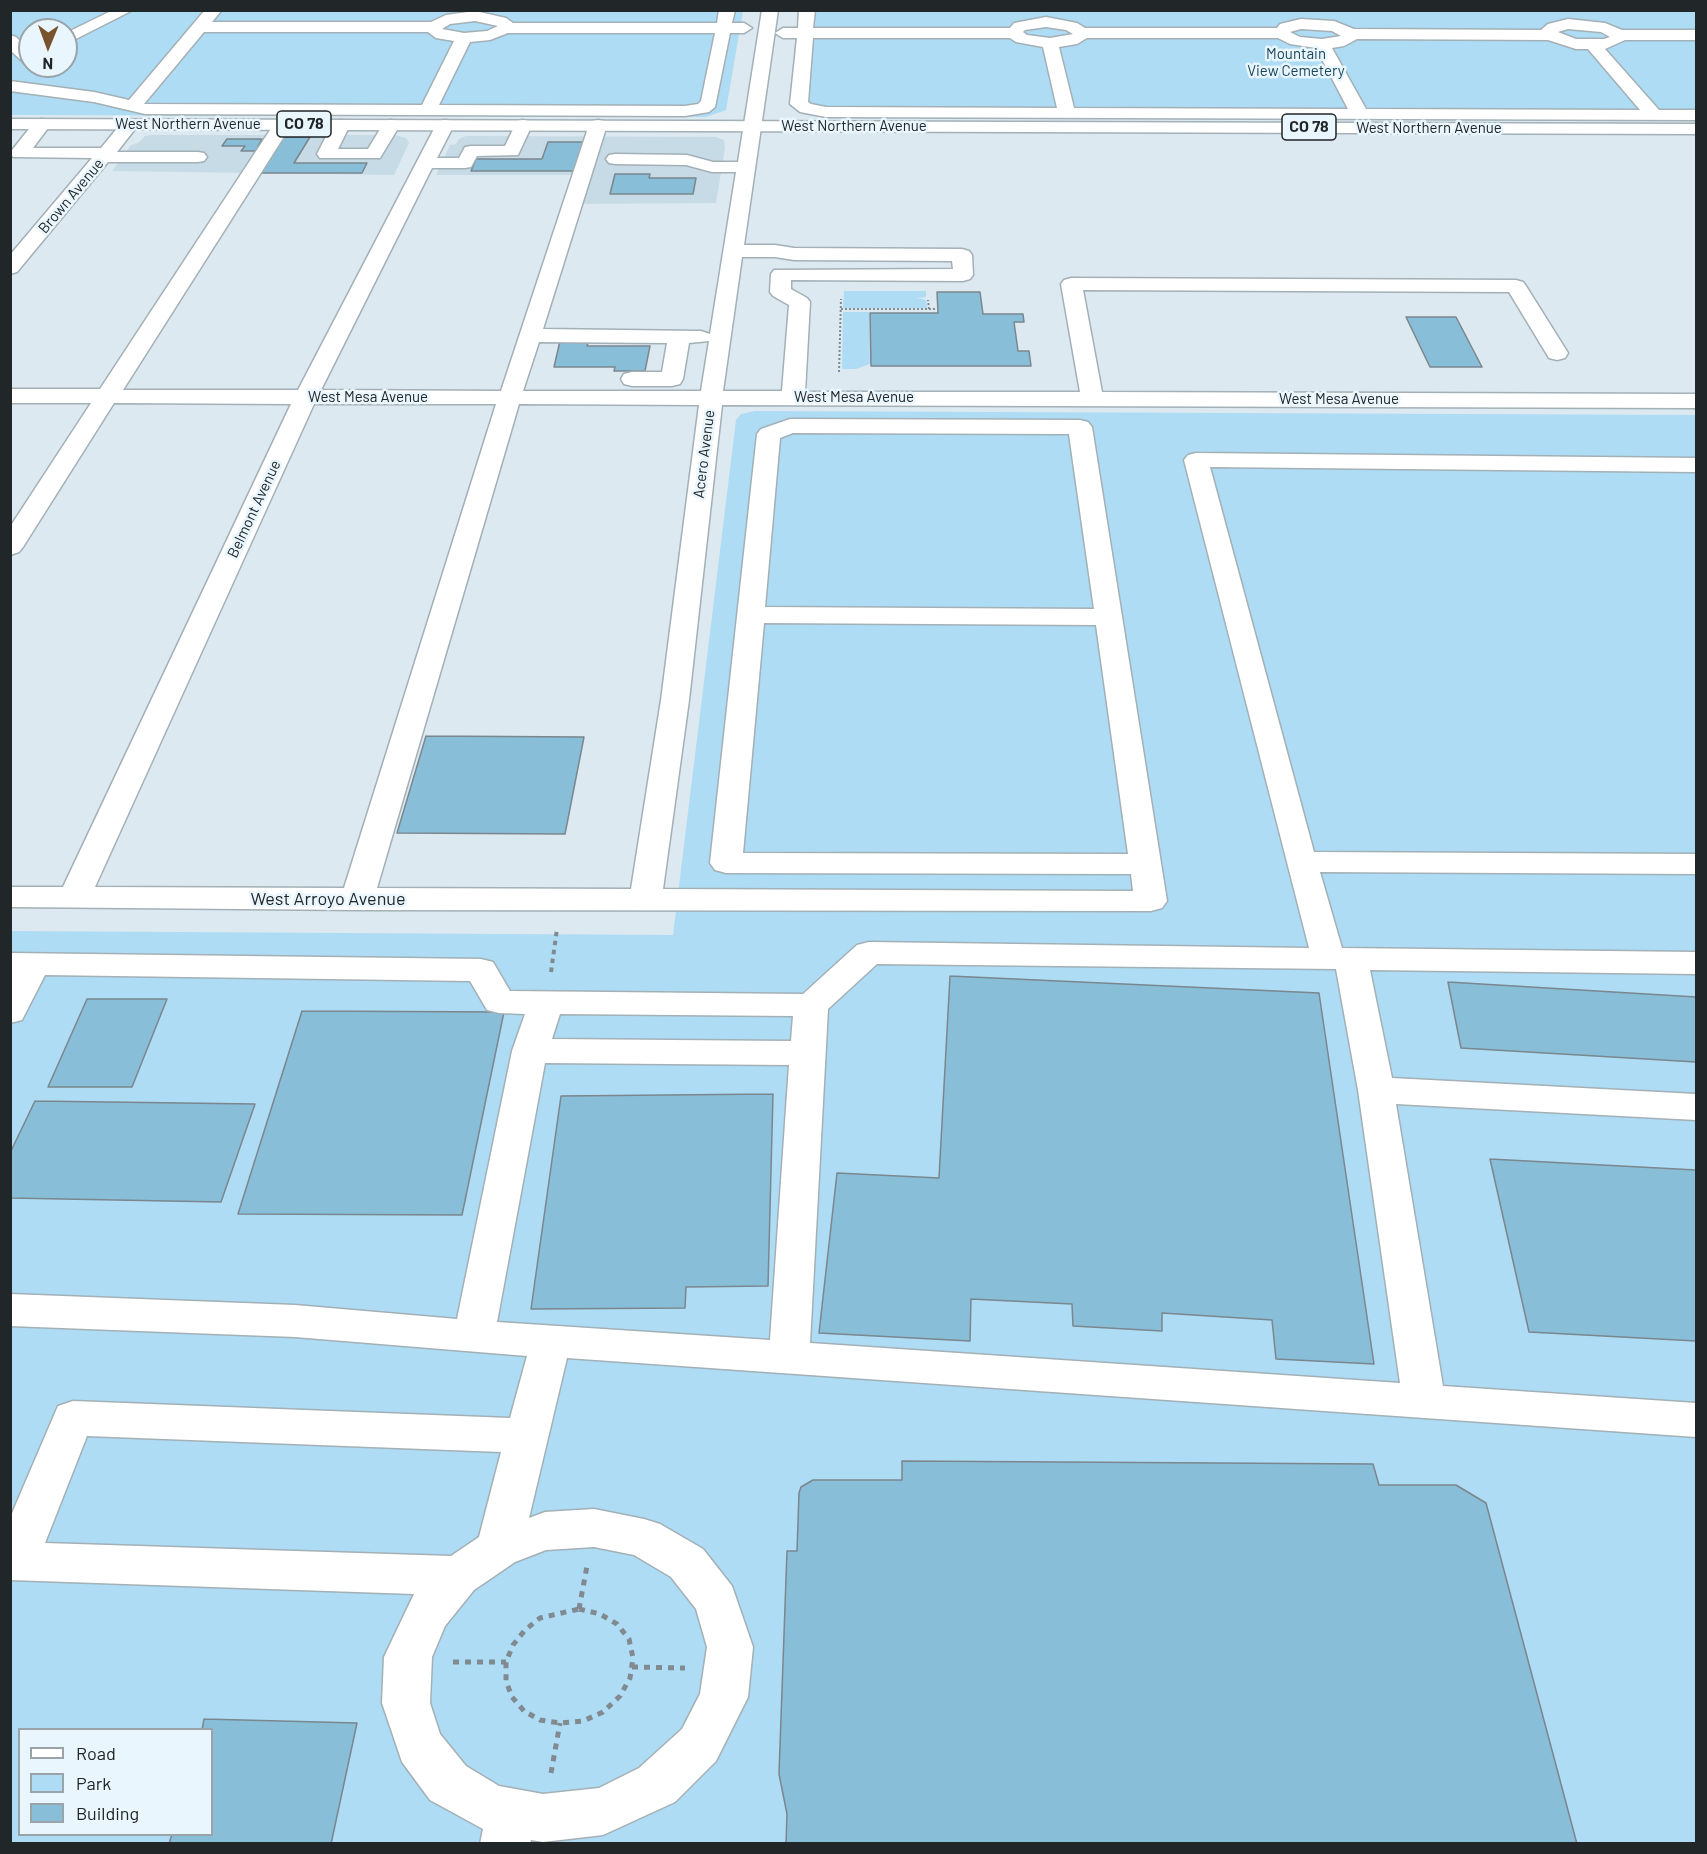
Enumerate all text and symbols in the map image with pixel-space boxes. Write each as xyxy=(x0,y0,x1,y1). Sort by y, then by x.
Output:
north arrow xyxy=(18,18,78,78)
park label: Mountain View Cemetery xyxy=(1247,45,1345,80)
text: N xyxy=(42,55,53,74)
road number: CO 78 xyxy=(277,111,331,137)
road number: CO 78 xyxy=(1282,114,1336,140)
street label: West Northern Avenue xyxy=(115,115,261,133)
street label: West Northern Avenue xyxy=(781,117,927,135)
street label: West Northern Avenue xyxy=(1356,119,1502,137)
street label: Brown Avenue xyxy=(34,155,108,237)
street label: West Mesa Avenue xyxy=(308,388,428,406)
street label: West Mesa Avenue xyxy=(794,388,914,406)
street label: West Mesa Avenue xyxy=(1279,390,1399,408)
street label: Acero Avenue xyxy=(690,409,718,499)
street label: Belmont Avenue xyxy=(224,457,284,561)
street label: West Arroyo Avenue xyxy=(250,888,406,910)
legend xyxy=(18,1728,213,1836)
text: Road xyxy=(76,1742,116,1764)
text: Park xyxy=(76,1772,111,1794)
text: Building xyxy=(76,1802,139,1824)

